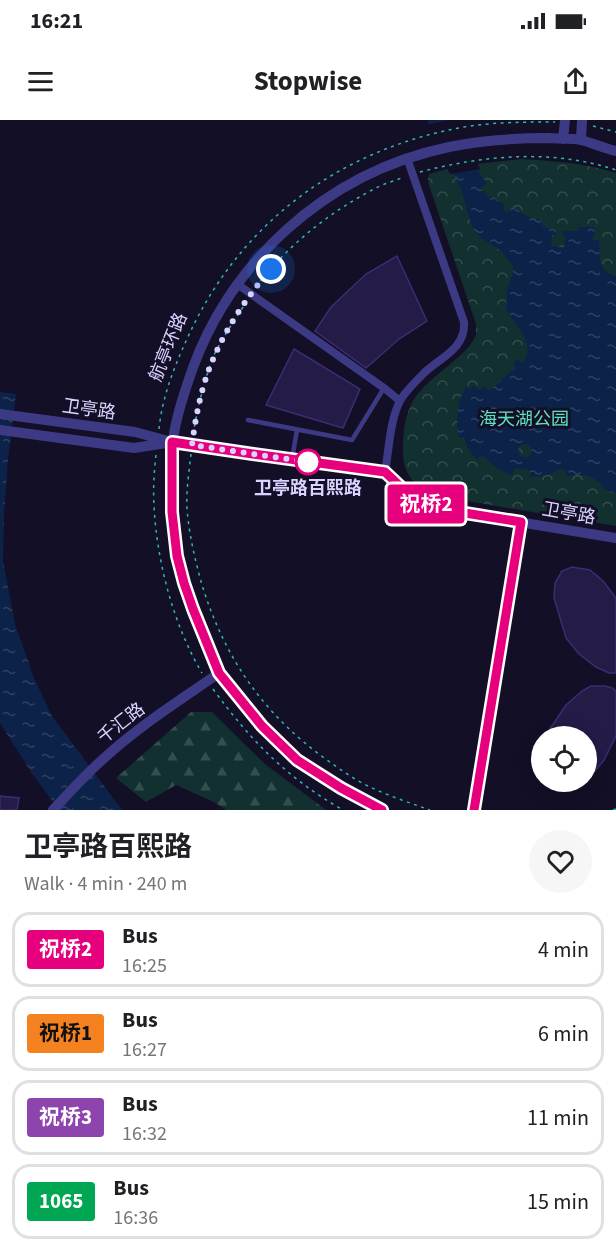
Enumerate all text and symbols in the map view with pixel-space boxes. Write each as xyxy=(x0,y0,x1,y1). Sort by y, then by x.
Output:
text: 16:21 xyxy=(30,5,83,37)
text: Stopwise xyxy=(254,62,362,101)
icon: menu xyxy=(24,65,57,98)
icon: share xyxy=(559,65,592,98)
your location xyxy=(256,254,286,284)
street label: 航亭环路 xyxy=(143,309,194,385)
street label: 卫亭路 xyxy=(60,393,117,426)
park label: 海天湖公园 xyxy=(479,407,569,432)
marker: 卫亭路百熙路 xyxy=(295,449,321,475)
place label: 卫亭路百熙路 xyxy=(254,476,362,501)
line badge: 祝桥2 xyxy=(392,484,460,524)
text: 祝桥2 xyxy=(399,489,453,519)
street label: 卫亭路 xyxy=(540,496,598,530)
street label: 千汇路 xyxy=(92,697,150,750)
map controls xyxy=(531,726,597,792)
button: locate xyxy=(531,726,597,792)
text: 卫亭路百熙路 xyxy=(24,827,192,867)
button: heart xyxy=(529,830,592,893)
text: Walk · 4 min · 240 m xyxy=(24,870,187,898)
text: Bus xyxy=(122,920,158,952)
text: 祝桥2 xyxy=(39,934,92,964)
text: 4 min xyxy=(538,934,589,966)
text: 16:25 xyxy=(122,952,167,980)
text: Bus xyxy=(122,1004,158,1036)
text: 祝桥1 xyxy=(39,1018,92,1048)
text: 6 min xyxy=(538,1018,589,1050)
text: 16:27 xyxy=(122,1036,167,1064)
text: Bus xyxy=(122,1088,158,1120)
text: 祝桥3 xyxy=(39,1102,92,1132)
text: 11 min xyxy=(527,1102,589,1134)
text: 16:32 xyxy=(122,1120,167,1148)
text: Bus xyxy=(113,1172,149,1204)
text: 1065 xyxy=(39,1186,83,1216)
text: 15 min xyxy=(527,1186,589,1218)
text: 16:36 xyxy=(113,1204,158,1232)

